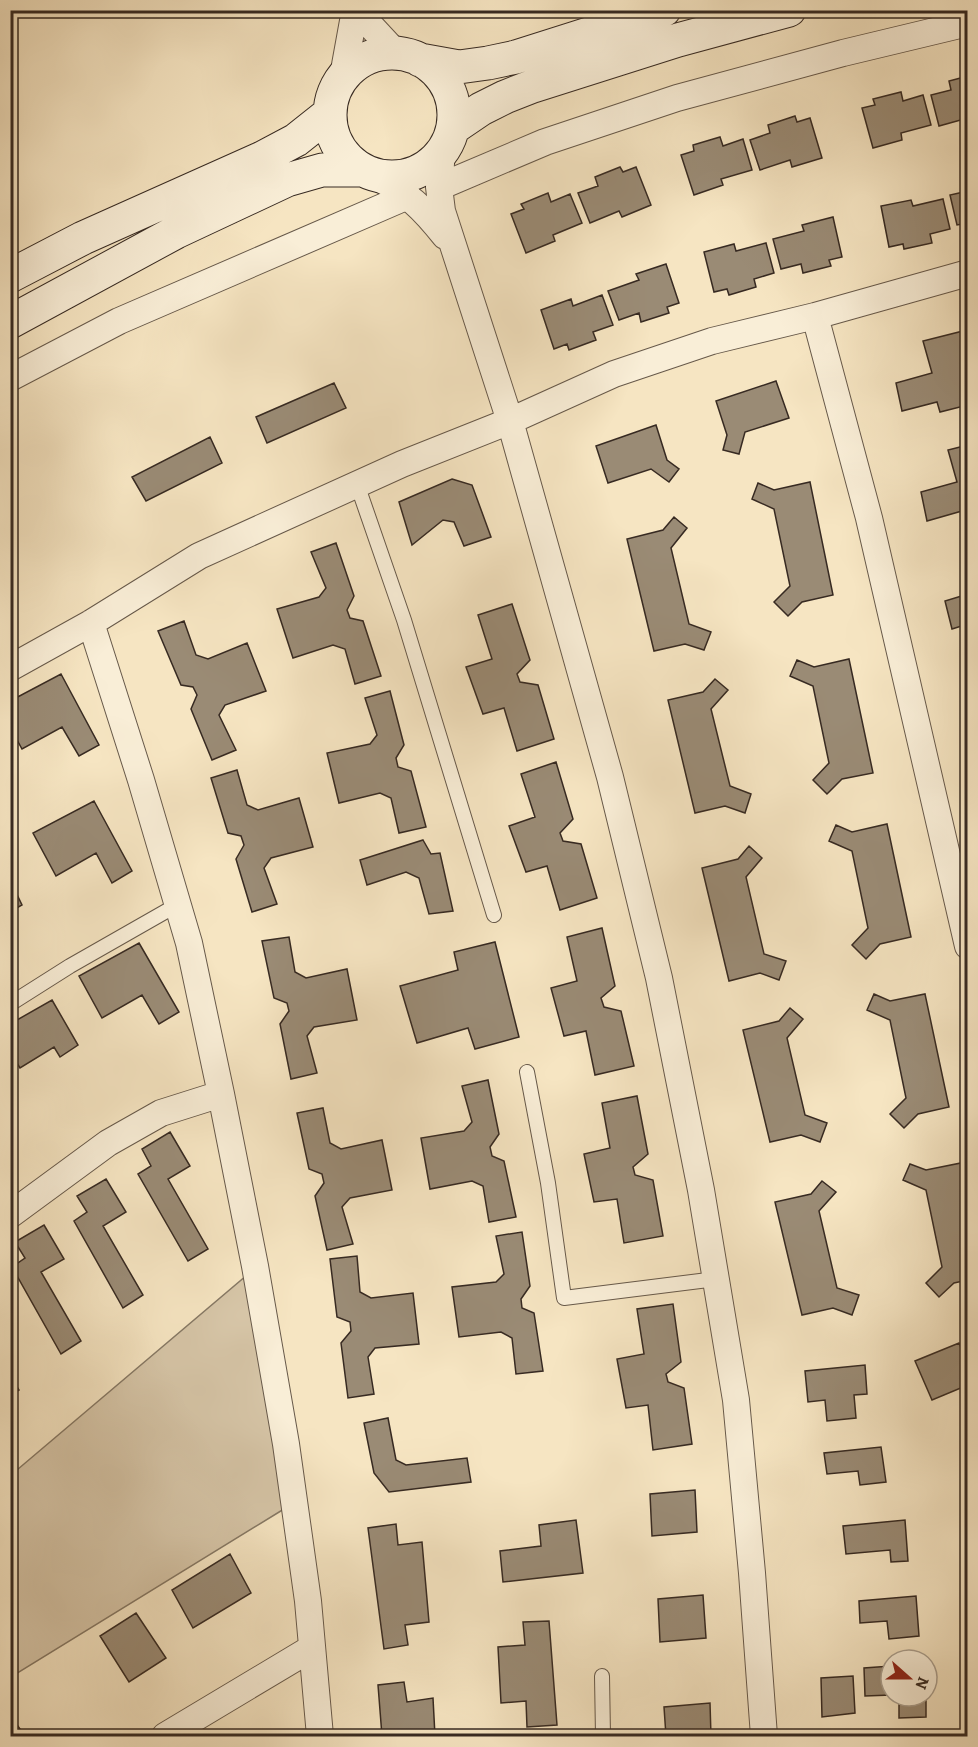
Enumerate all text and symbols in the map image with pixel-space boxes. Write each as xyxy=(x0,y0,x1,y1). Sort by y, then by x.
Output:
north arrow xyxy=(879,1648,939,1708)
text: N xyxy=(910,1674,934,1693)

